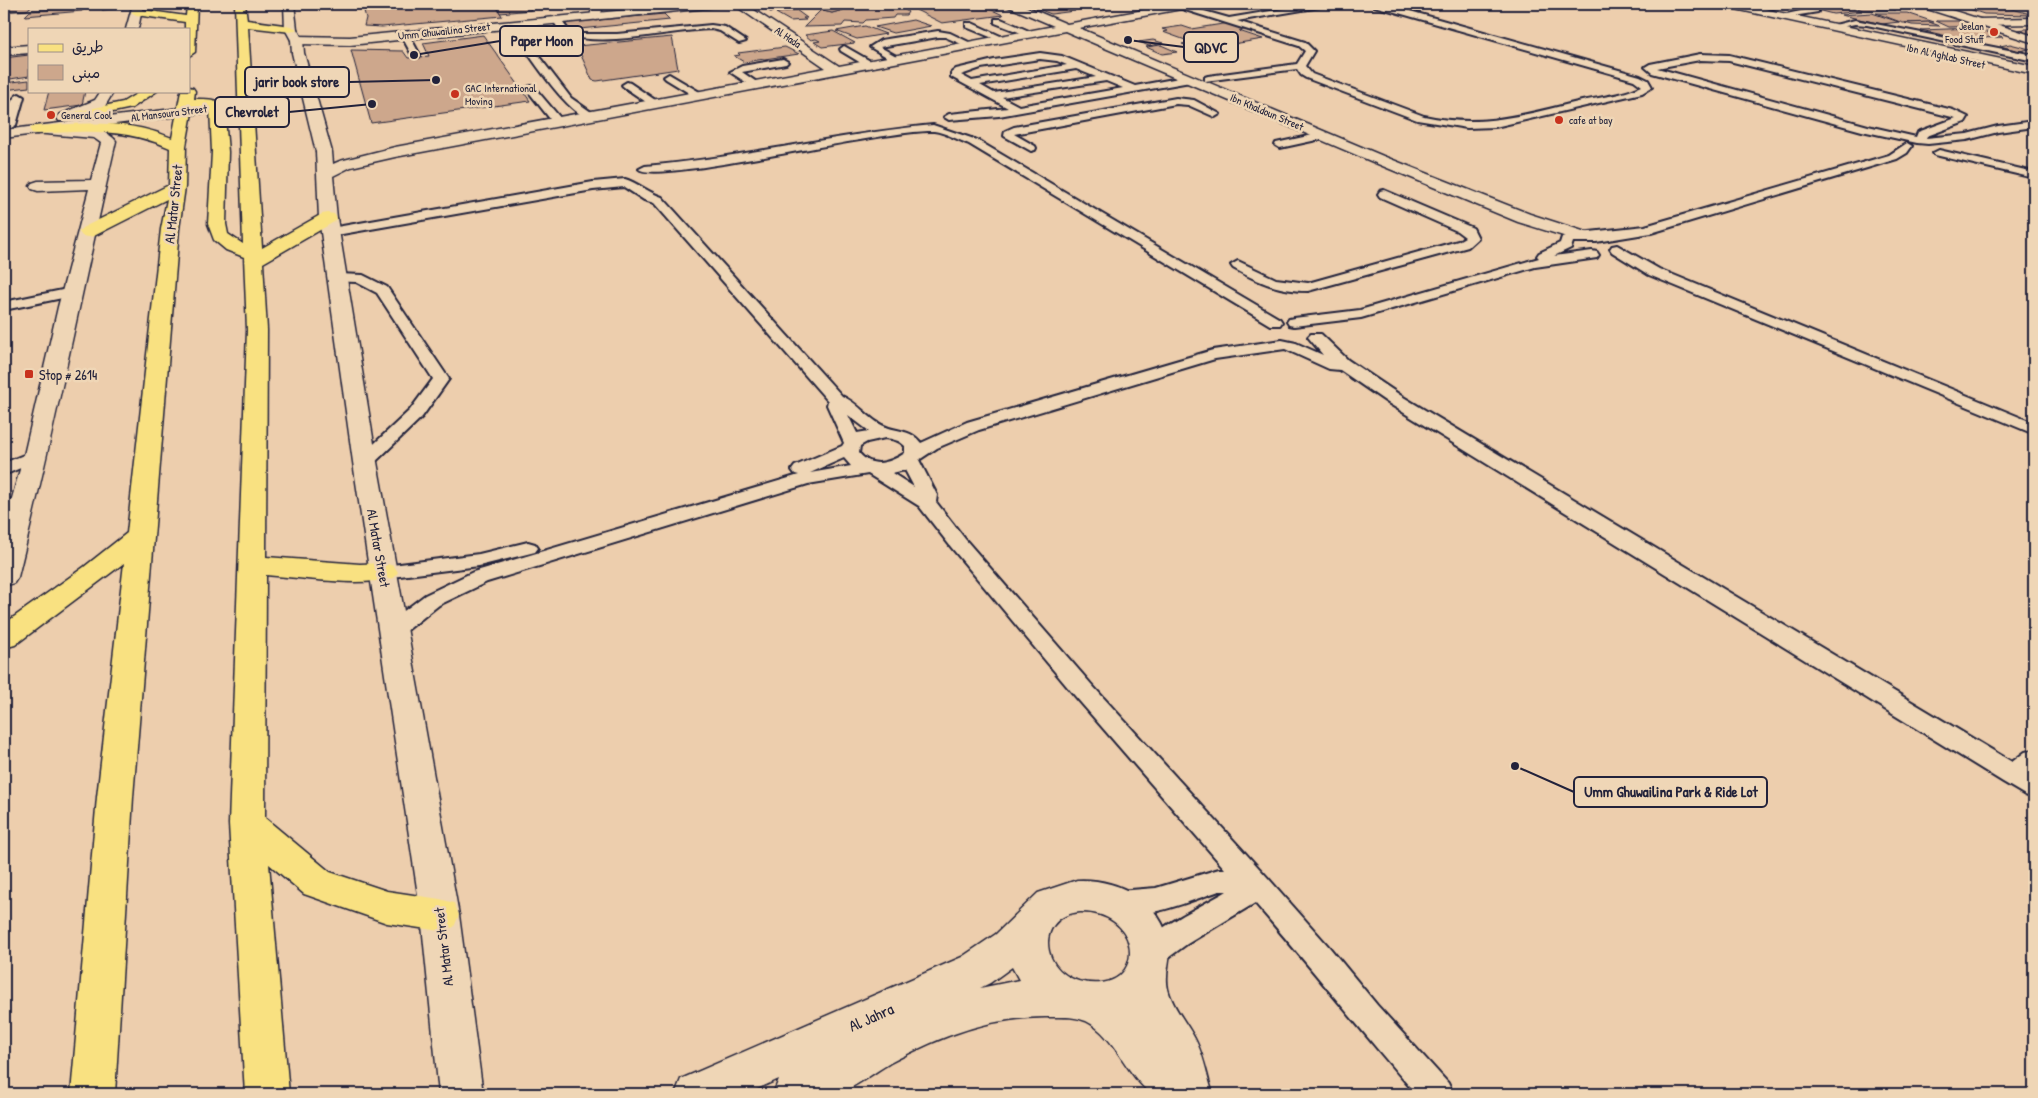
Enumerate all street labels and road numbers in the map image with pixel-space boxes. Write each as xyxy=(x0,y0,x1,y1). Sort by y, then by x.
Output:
street label: Umm Ghuwailina Street xyxy=(397,19,491,43)
street label: Al Hada xyxy=(772,23,804,51)
street label: Ibn Al Aghlab Street xyxy=(1905,40,1987,72)
street label: Ibn Khaldoun Street xyxy=(1228,90,1306,134)
street label: Al Mansoura Street xyxy=(130,101,208,125)
street label: Al Matar Street xyxy=(159,163,187,244)
street label: Al Matar Street xyxy=(363,507,395,589)
street label: Al Matar Street xyxy=(429,906,457,987)
street label: Al Jahra xyxy=(845,997,897,1037)

